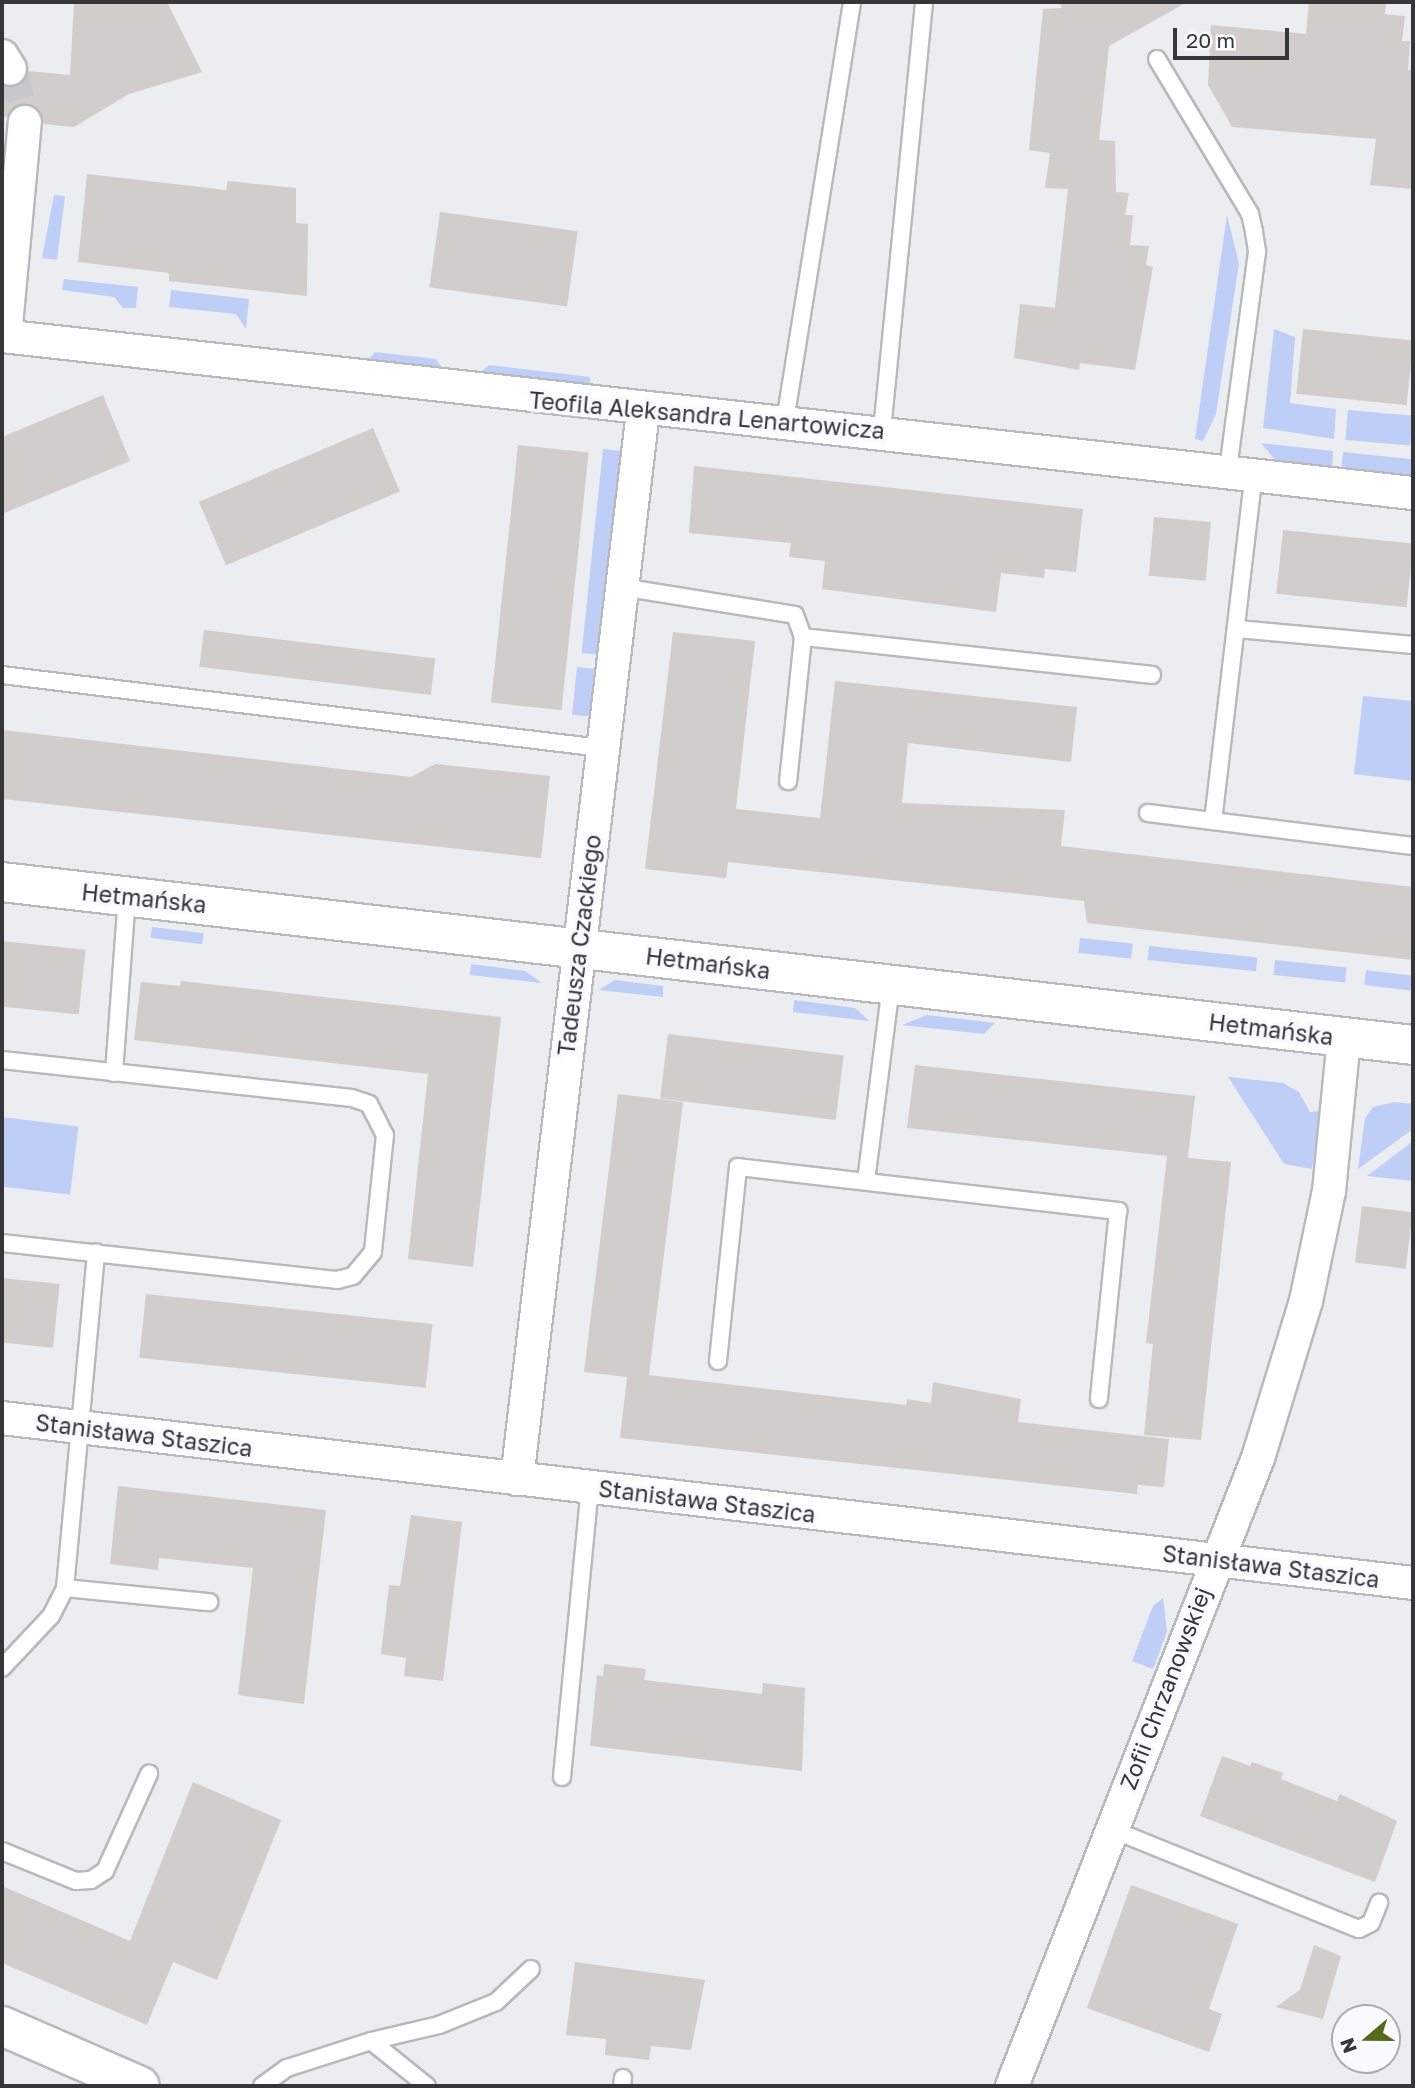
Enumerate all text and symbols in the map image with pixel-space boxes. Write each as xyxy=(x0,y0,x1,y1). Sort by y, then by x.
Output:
scale bar xyxy=(1177,14,1292,58)
text: 20 m xyxy=(1186,27,1235,53)
street label: Teofila Aleksandra Lenartowicza xyxy=(528,386,886,444)
street label: Tadeusza Czackiego xyxy=(552,833,606,1057)
street label: Hetmańska xyxy=(80,878,208,918)
street label: Hetmańska xyxy=(644,942,772,984)
street label: Hetmańska xyxy=(1207,1008,1335,1050)
street label: Stanisława Staszica xyxy=(34,1408,254,1462)
street label: Stanisława Staszica xyxy=(597,1474,817,1528)
street label: Stanisława Staszica xyxy=(1161,1539,1381,1593)
street label: Zofii Chrzanowskiej xyxy=(1114,1583,1216,1793)
north arrow xyxy=(1331,2004,1401,2074)
text: N xyxy=(1334,2035,1361,2056)

